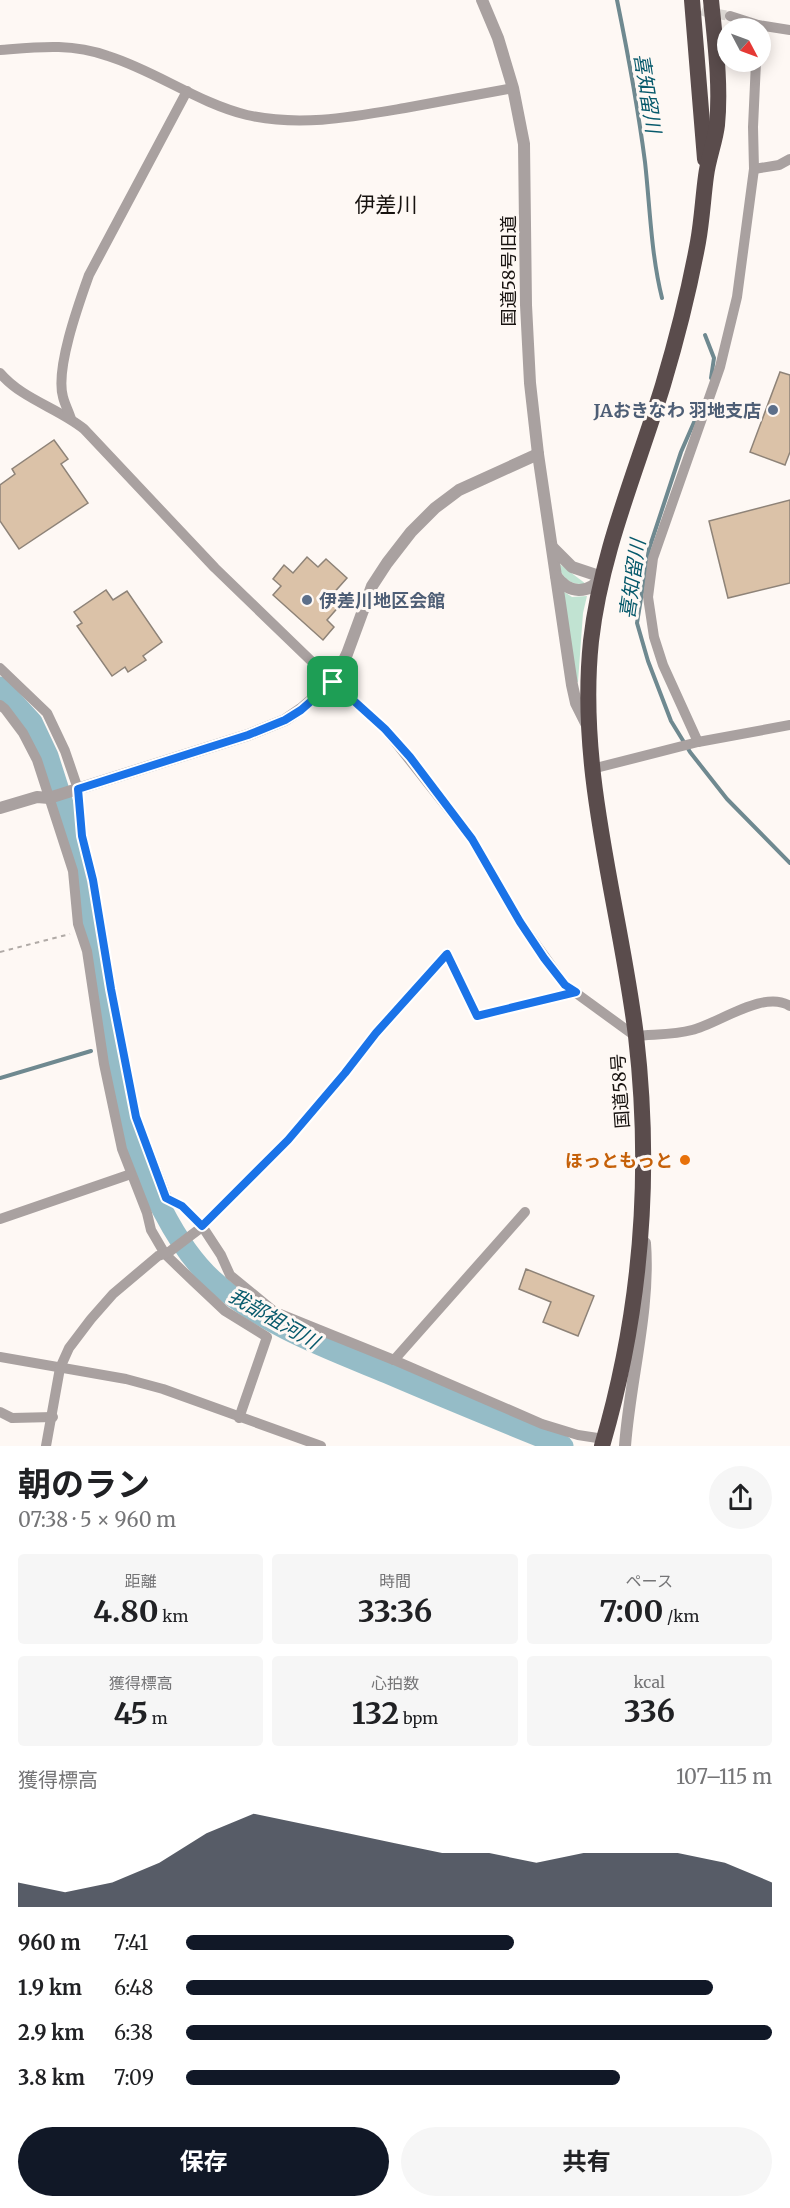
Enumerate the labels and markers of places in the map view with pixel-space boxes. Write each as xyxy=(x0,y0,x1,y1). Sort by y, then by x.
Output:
place label: JAおきなわ 羽地支店 xyxy=(592,399,761,422)
marker: JAおきなわ 羽地支店 xyxy=(766,403,780,417)
place label: 伊差川地区会館 xyxy=(319,589,445,612)
marker: 伊差川地区会館 xyxy=(300,593,314,607)
pin xyxy=(307,656,358,707)
place label: ほっともっと xyxy=(565,1149,673,1172)
marker: ほっともっと xyxy=(678,1153,692,1167)

